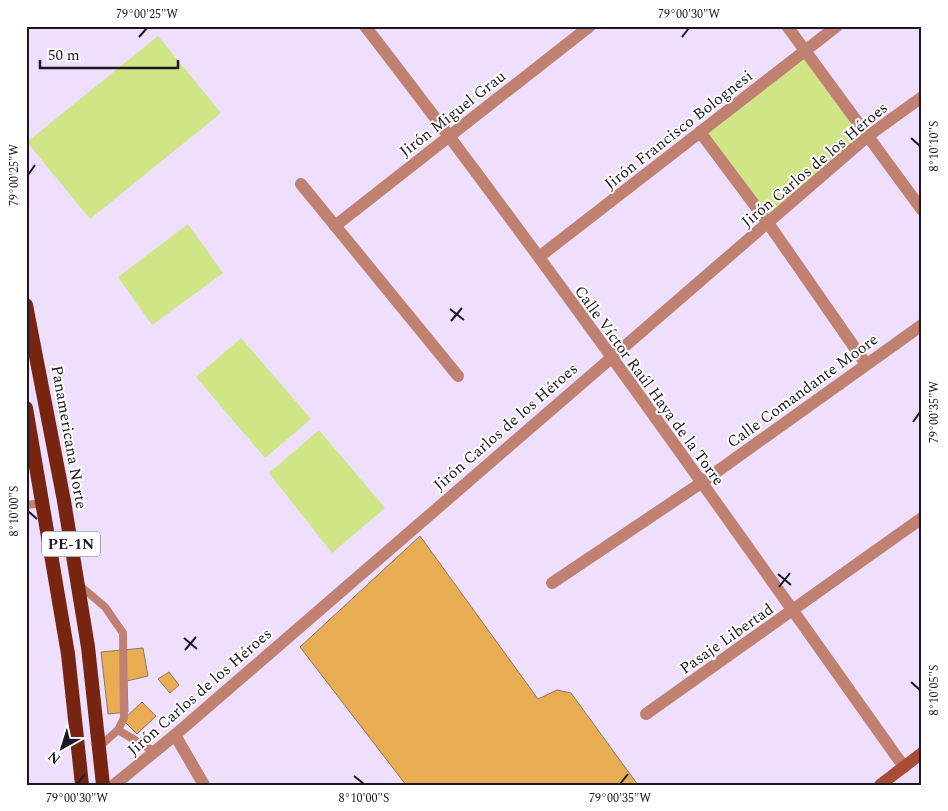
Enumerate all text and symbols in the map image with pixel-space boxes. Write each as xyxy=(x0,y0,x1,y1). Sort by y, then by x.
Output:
text: 79°00'25"W xyxy=(116,5,178,24)
text: 79°00'30"W xyxy=(658,5,720,24)
scale bar xyxy=(40,38,178,70)
text: 50 m xyxy=(48,44,80,67)
street label: Jirón Miguel Grau xyxy=(394,64,511,163)
street label: Jirón Francisco Bolognesi xyxy=(599,64,758,195)
street label: Jirón Carlos de los Héroes xyxy=(736,96,893,233)
text: 8°10'10"S xyxy=(925,121,944,171)
text: 79°00'25"W xyxy=(5,144,24,206)
street label: Calle Víctor Raúl Haya de la Torre xyxy=(568,280,730,491)
street label: Calle Comandante Moore xyxy=(722,328,883,454)
street label: Jirón Carlos de los Héroes xyxy=(428,357,583,496)
street label: Panamericana Norte xyxy=(45,364,93,511)
text: 79°00'35"W xyxy=(925,381,944,443)
text: 8°10'00"S xyxy=(5,486,24,536)
road number: PE-1N xyxy=(42,532,100,556)
street label: Pasaje Libertad xyxy=(675,597,779,680)
street label: Jirón Carlos de los Héroes xyxy=(122,622,277,761)
text: 8°10'05"S xyxy=(925,665,944,715)
north arrow xyxy=(38,724,88,774)
text: N xyxy=(43,746,65,769)
text: 79°00'30"W xyxy=(46,789,108,808)
text: 8°10'00"S xyxy=(339,789,389,808)
text: 79°00'35"W xyxy=(589,789,651,808)

